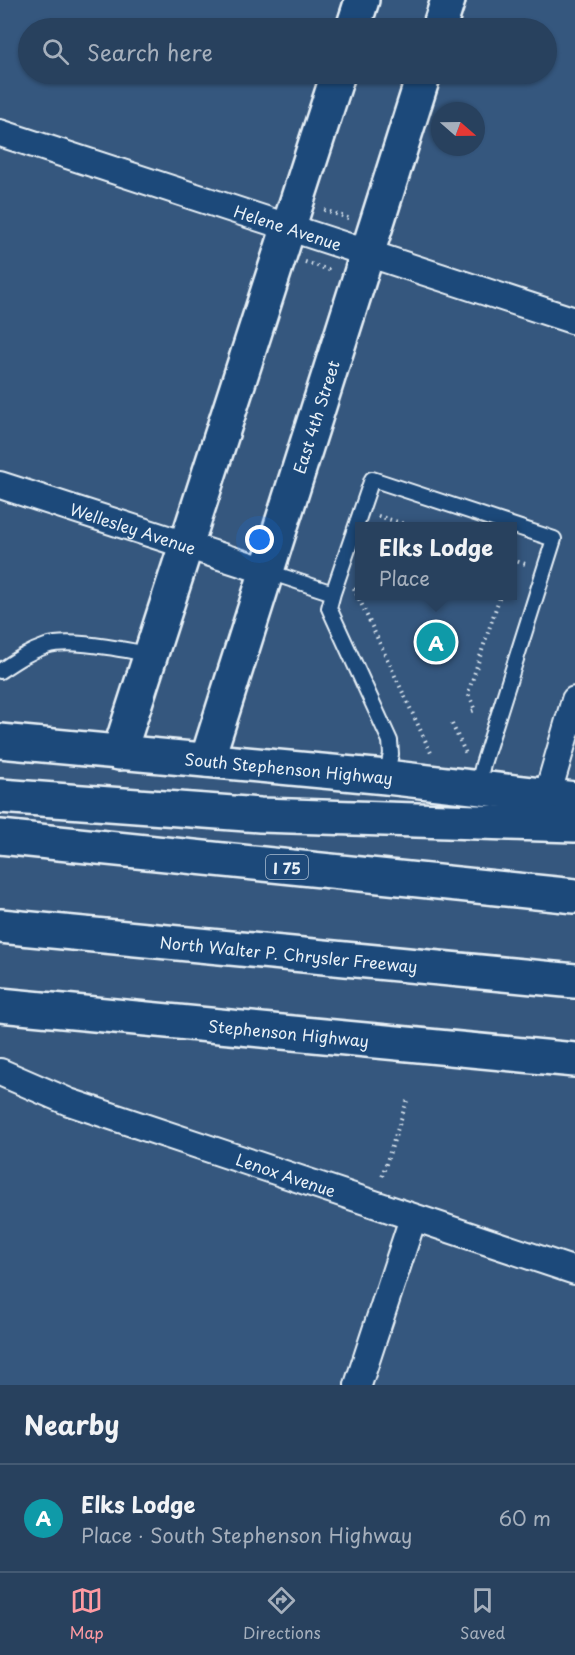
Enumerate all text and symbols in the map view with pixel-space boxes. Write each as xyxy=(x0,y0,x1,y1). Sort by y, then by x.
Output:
search box xyxy=(18,18,557,84)
icon: search xyxy=(39,35,72,68)
text: Search here xyxy=(87,35,213,68)
north arrow xyxy=(431,102,485,156)
street label: Helene Avenue xyxy=(231,198,345,256)
street label: East 4th Street xyxy=(286,357,345,477)
street label: Wellesley Avenue xyxy=(67,497,199,560)
popup xyxy=(355,522,517,600)
your location xyxy=(245,525,274,554)
text: Elks Lodge xyxy=(379,530,493,563)
text: Place xyxy=(379,563,430,593)
pin: A xyxy=(416,620,456,664)
street label: South Stephenson Highway xyxy=(184,746,394,790)
road number: I 75 xyxy=(266,855,308,879)
street label: North Walter P. Chrysler Freeway xyxy=(159,929,419,978)
street label: Stephenson Highway xyxy=(207,1013,370,1052)
street label: Lenox Avenue xyxy=(233,1147,339,1202)
text: Nearby xyxy=(24,1405,119,1444)
text: Elks Lodge xyxy=(81,1487,195,1520)
text: A xyxy=(36,1503,51,1533)
text: 60 m xyxy=(499,1503,551,1533)
text: Place · South Stephenson Highway xyxy=(81,1520,412,1550)
tab: Map xyxy=(70,1584,104,1644)
tab: Directions xyxy=(243,1584,321,1644)
tab: Saved xyxy=(460,1584,505,1644)

